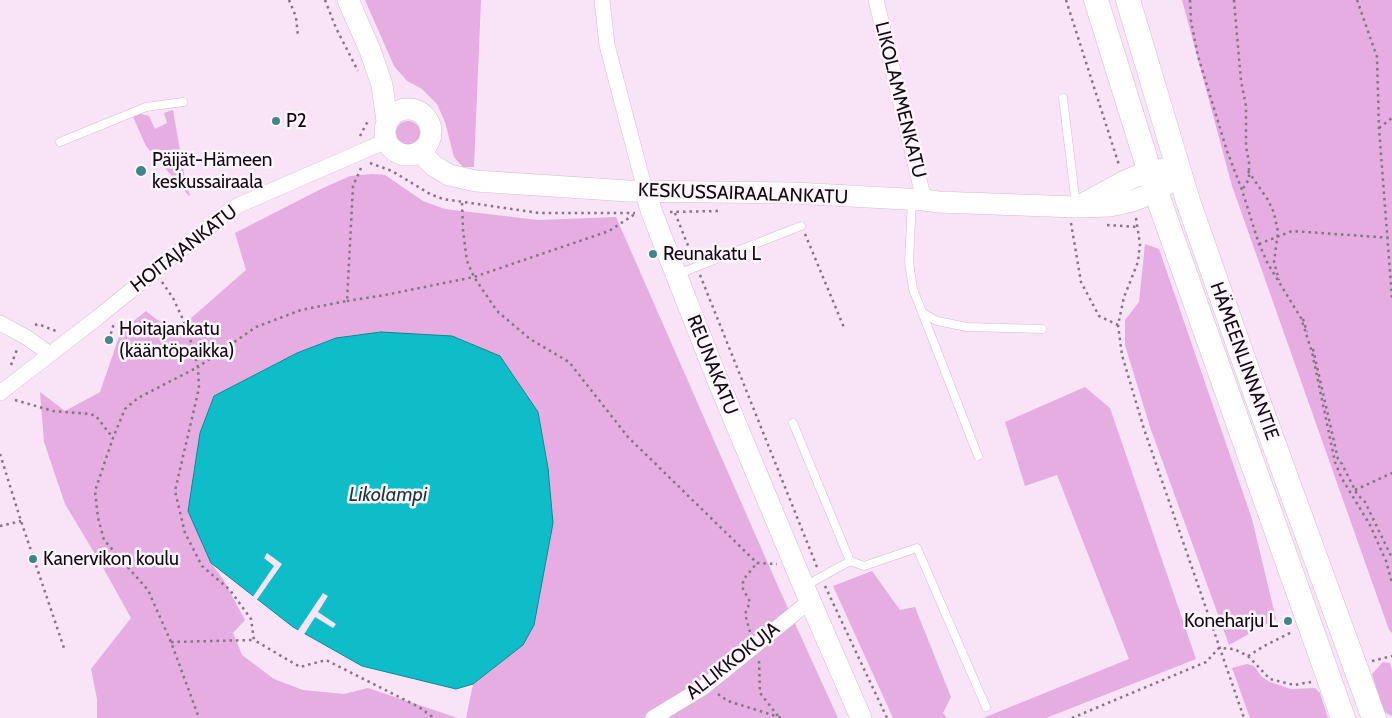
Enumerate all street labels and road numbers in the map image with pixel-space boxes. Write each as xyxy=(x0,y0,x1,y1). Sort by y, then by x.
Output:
street label: LIKOLAMMENKATU xyxy=(870,19,930,181)
street label: KESKUSSAIRAALANKATU xyxy=(637,179,849,209)
street label: HOITAJANKATU xyxy=(126,200,242,298)
street label: HÄMEENLINNANTIE xyxy=(1205,279,1283,443)
street label: REUNAKATU xyxy=(682,312,742,418)
street label: ALLIKKOKUJA xyxy=(682,617,784,705)

